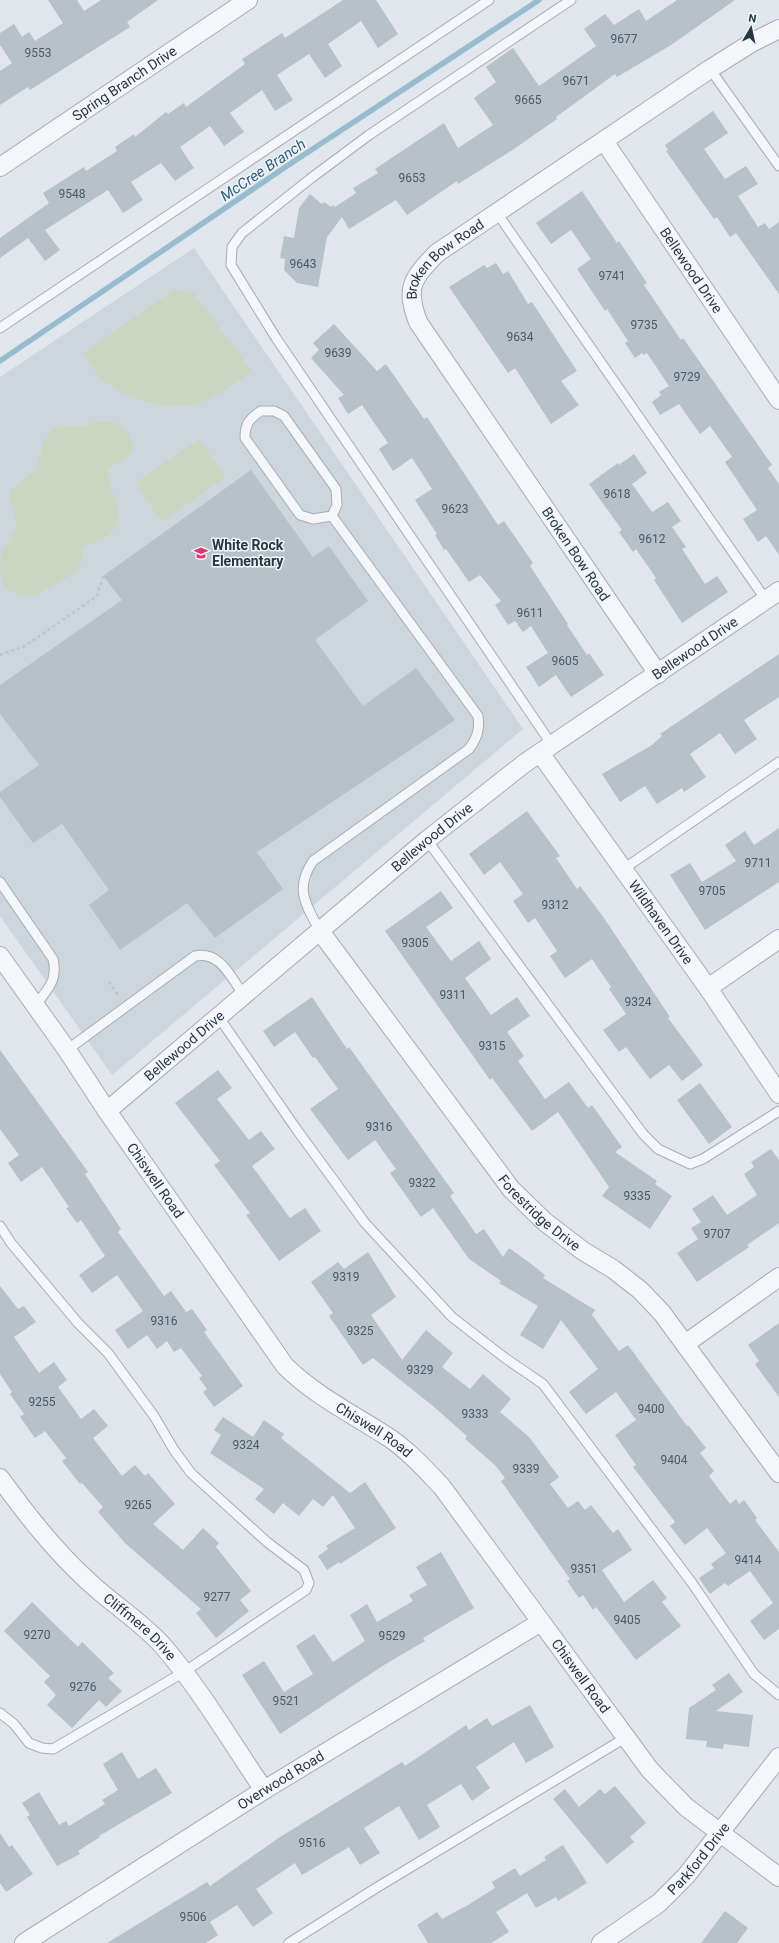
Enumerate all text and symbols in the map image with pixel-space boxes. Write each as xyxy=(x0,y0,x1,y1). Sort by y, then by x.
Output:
north arrow xyxy=(731,8,771,48)
text: N xyxy=(748,12,758,26)
house number: 9677 xyxy=(611,32,638,46)
street label: Spring Branch Drive xyxy=(69,43,179,124)
house number: 9553 xyxy=(25,46,51,60)
house number: 9671 xyxy=(563,74,589,88)
house number: 9665 xyxy=(515,93,542,107)
water label: McCree Branch xyxy=(217,135,309,205)
house number: 9653 xyxy=(399,171,425,185)
house number: 9548 xyxy=(59,187,86,201)
street label: Broken Bow Road xyxy=(404,216,487,300)
street label: Bellewood Drive xyxy=(657,224,726,316)
house number: 9643 xyxy=(290,257,316,271)
house number: 9741 xyxy=(599,269,625,283)
house number: 9735 xyxy=(631,318,658,332)
house number: 9634 xyxy=(507,330,534,344)
house number: 9639 xyxy=(325,346,351,360)
house number: 9729 xyxy=(674,370,700,384)
house number: 9618 xyxy=(604,487,631,501)
house number: 9623 xyxy=(442,502,468,516)
street label: Broken Bow Road xyxy=(539,504,613,604)
house number: 9612 xyxy=(639,532,666,546)
place label: White Rock Elementary xyxy=(212,537,284,569)
school or university icon: White Rock Elementary xyxy=(193,545,209,561)
house number: 9611 xyxy=(517,606,543,620)
street label: Bellewood Drive xyxy=(649,613,741,683)
house number: 9605 xyxy=(552,654,579,668)
street label: Bellewood Drive xyxy=(388,799,476,875)
house number: 9711 xyxy=(745,856,771,870)
street label: Wildhaven Drive xyxy=(626,877,696,967)
house number: 9705 xyxy=(699,884,726,898)
house number: 9312 xyxy=(542,898,569,912)
house number: 9305 xyxy=(402,936,429,950)
house number: 9311 xyxy=(440,988,466,1002)
house number: 9324 xyxy=(625,995,652,1009)
street label: Bellewood Drive xyxy=(141,1007,227,1084)
house number: 9315 xyxy=(479,1039,506,1053)
house number: 9316 xyxy=(366,1120,393,1134)
street label: Chiswell Road xyxy=(124,1140,187,1221)
street label: Forestridge Drive xyxy=(495,1171,584,1254)
house number: 9322 xyxy=(409,1176,436,1190)
house number: 9335 xyxy=(624,1189,651,1203)
house number: 9707 xyxy=(704,1227,731,1241)
house number: 9319 xyxy=(333,1270,359,1284)
house number: 9316 xyxy=(151,1314,178,1328)
house number: 9325 xyxy=(347,1324,374,1338)
house number: 9329 xyxy=(407,1363,433,1377)
house number: 9255 xyxy=(29,1395,56,1409)
street label: Chiswell Road xyxy=(333,1399,415,1460)
house number: 9400 xyxy=(638,1402,665,1416)
house number: 9333 xyxy=(462,1407,488,1421)
house number: 9324 xyxy=(233,1438,260,1452)
house number: 9404 xyxy=(661,1453,688,1467)
house number: 9339 xyxy=(513,1462,539,1476)
house number: 9265 xyxy=(125,1498,152,1512)
house number: 9414 xyxy=(735,1553,762,1567)
house number: 9351 xyxy=(571,1562,597,1576)
street label: Cliffmere Drive xyxy=(100,1590,180,1663)
house number: 9277 xyxy=(204,1590,231,1604)
house number: 9405 xyxy=(614,1613,641,1627)
house number: 9270 xyxy=(24,1628,51,1642)
house number: 9529 xyxy=(379,1629,405,1643)
street label: Chiswell Road xyxy=(548,1636,613,1716)
house number: 9276 xyxy=(70,1680,97,1694)
house number: 9521 xyxy=(273,1694,299,1708)
street label: Overwood Road xyxy=(234,1748,327,1813)
street label: Parkford Drive xyxy=(664,1819,733,1898)
house number: 9516 xyxy=(299,1836,326,1850)
house number: 9506 xyxy=(180,1910,207,1924)

